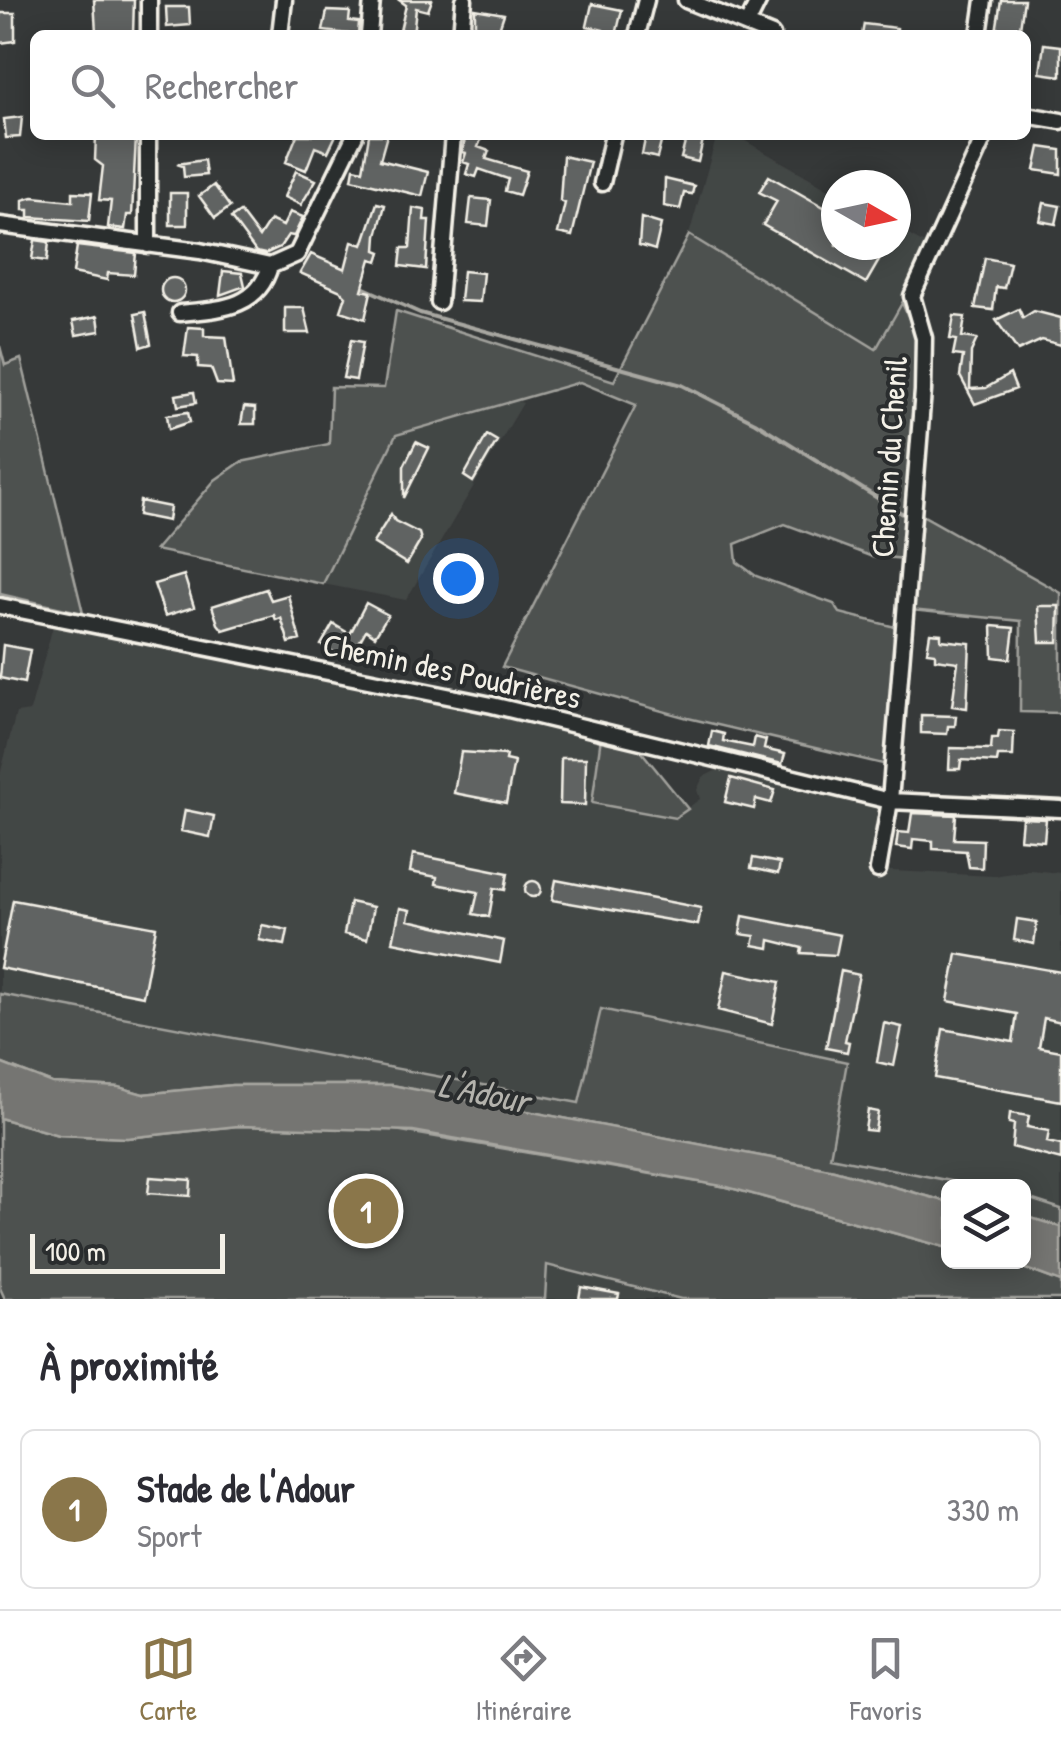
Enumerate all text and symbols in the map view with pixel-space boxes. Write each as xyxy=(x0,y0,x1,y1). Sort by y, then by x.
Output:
search box xyxy=(30,30,1031,140)
icon: search xyxy=(65,58,120,113)
text: Rechercher xyxy=(145,59,298,111)
north arrow xyxy=(821,170,911,260)
street label: Chemin du Chenil xyxy=(860,355,917,559)
your location xyxy=(433,553,484,604)
street label: Chemin des Poudrières xyxy=(319,622,585,719)
water label: L'Adour xyxy=(435,1061,538,1125)
pin: 1 xyxy=(334,1174,398,1248)
map controls xyxy=(941,1179,1031,1269)
button: layers xyxy=(941,1179,1031,1269)
scale bar xyxy=(30,1229,225,1274)
text: 100 m xyxy=(45,1232,106,1270)
text: À proximité xyxy=(40,1336,219,1393)
text: Stade de l'Adour xyxy=(137,1462,355,1514)
text: 1 xyxy=(69,1488,80,1531)
text: 330 m xyxy=(947,1488,1019,1531)
text: Sport xyxy=(137,1514,202,1557)
tab: Carte xyxy=(139,1631,197,1729)
tab: Itinéraire xyxy=(475,1631,572,1729)
tab: Favoris xyxy=(850,1631,922,1729)

